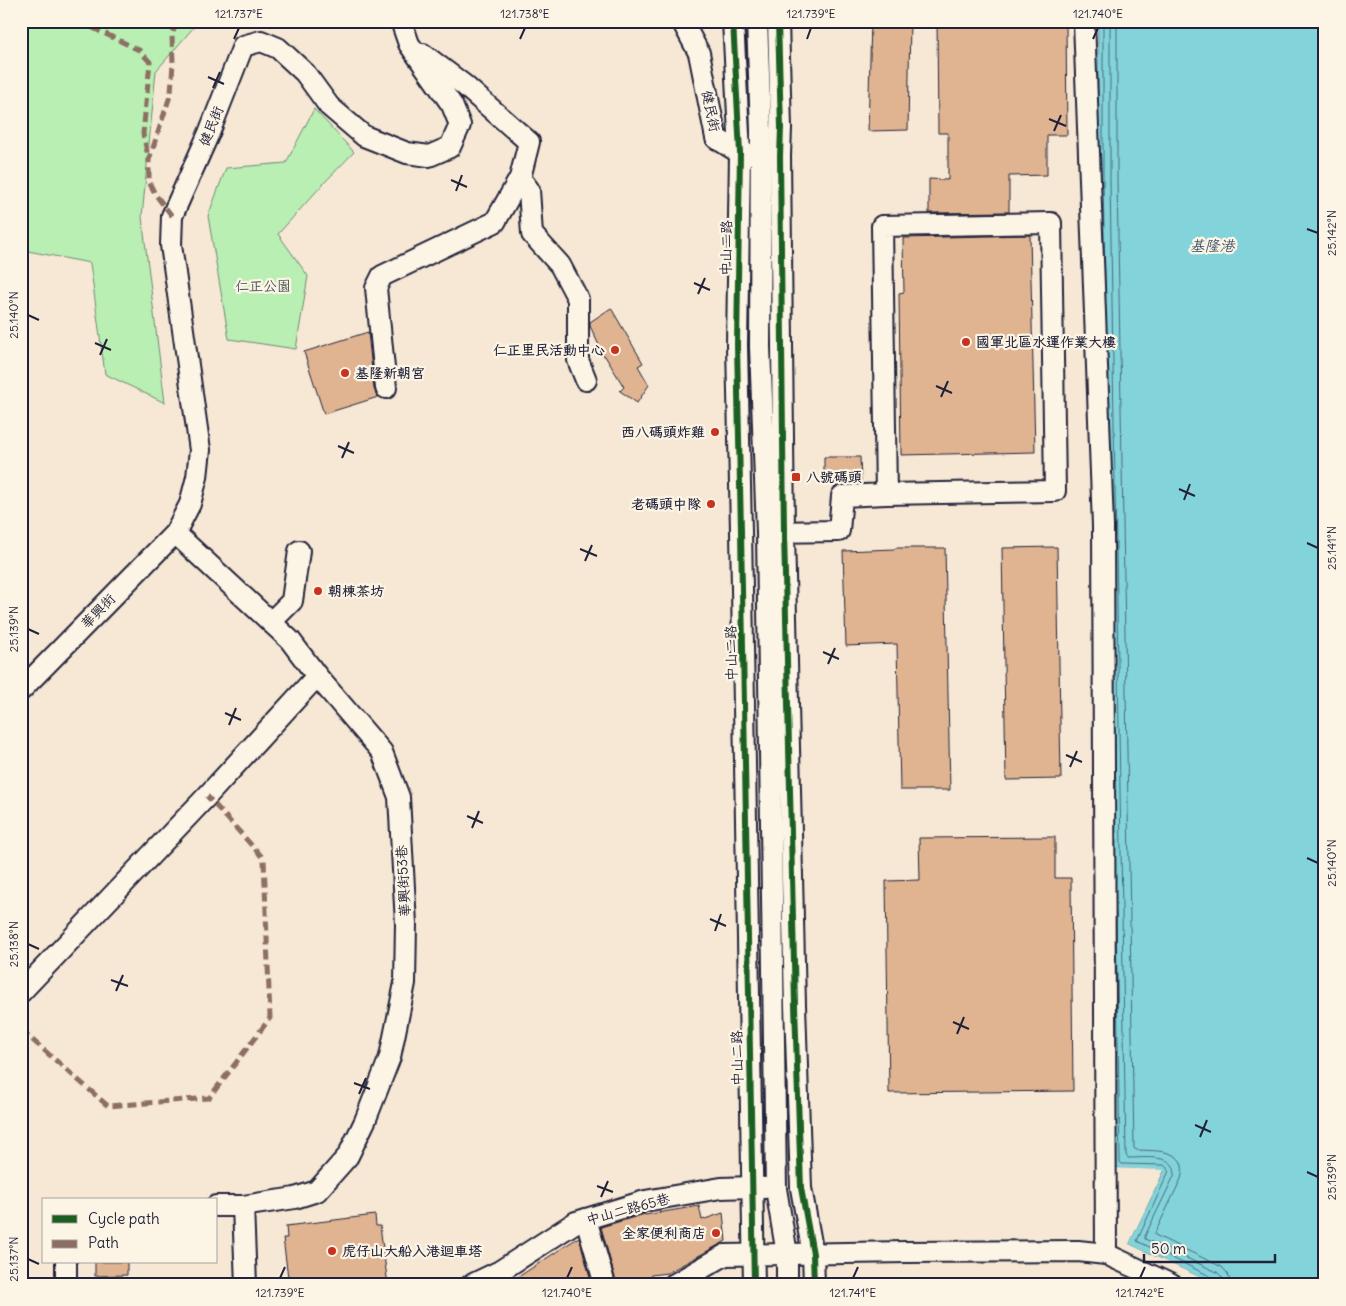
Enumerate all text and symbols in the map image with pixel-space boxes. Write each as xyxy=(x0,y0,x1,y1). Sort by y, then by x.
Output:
text: 121.737°E xyxy=(215,6,263,21)
text: 121.738°E xyxy=(500,6,550,21)
text: 121.739°E xyxy=(786,6,836,21)
text: 121.740°E xyxy=(1073,6,1123,21)
street label: 健民街 xyxy=(698,89,724,133)
street label: 健民街 xyxy=(195,103,227,149)
text: 25.142°N xyxy=(1324,210,1339,256)
street label: 中山二路 xyxy=(717,220,735,276)
water label: 基隆港 xyxy=(1189,236,1236,255)
park label: 仁正公園 xyxy=(235,277,291,295)
text: 25.140°N xyxy=(6,291,21,339)
place label: 國軍北區水運作業大樓 xyxy=(976,333,1116,351)
marker: 國軍北區水運作業大樓 xyxy=(960,336,972,348)
place label: 仁正里民活動中心 xyxy=(493,341,605,359)
marker: 仁正里民活動中心 xyxy=(609,344,621,356)
place label: 基隆新朝宮 xyxy=(355,364,425,382)
marker: 基隆新朝宮 xyxy=(339,367,351,379)
place label: 西八碼頭炸雞 xyxy=(621,423,705,441)
marker: 西八碼頭炸雞 xyxy=(709,426,721,438)
place label: 八號碼頭 xyxy=(806,468,862,486)
marker: 八號碼頭 xyxy=(790,471,802,483)
place label: 老碼頭中隊 xyxy=(631,495,701,513)
marker: 老碼頭中隊 xyxy=(705,498,717,510)
text: 25.141°N xyxy=(1324,526,1339,570)
place label: 朝棟茶坊 xyxy=(328,582,384,600)
marker: 朝棟茶坊 xyxy=(312,585,324,597)
street label: 華興街 xyxy=(77,590,119,632)
text: 25.139°N xyxy=(6,606,21,652)
street label: 中山二路 xyxy=(722,625,740,681)
text: 25.140°N xyxy=(1324,839,1339,887)
street label: 華興街53巷 xyxy=(392,844,414,917)
text: 25.138°N xyxy=(6,921,21,967)
street label: 中山二路 xyxy=(728,1030,746,1086)
text: 25.139°N xyxy=(1324,1154,1339,1200)
street label: 中山二路65巷 xyxy=(584,1189,673,1229)
legend xyxy=(42,1198,218,1264)
text: Cycle path xyxy=(88,1209,160,1228)
place label: 全家便利商店 xyxy=(622,1224,706,1242)
marker: 全家便利商店 xyxy=(710,1227,722,1239)
scale bar xyxy=(1144,1231,1275,1263)
text: Path xyxy=(88,1233,119,1252)
text: 25.137°N xyxy=(6,1236,21,1282)
text: 50 m xyxy=(1151,1239,1186,1258)
place label: 虎仔山大船入港迴車塔 xyxy=(342,1242,483,1260)
marker: 虎仔山大船入港迴車塔 xyxy=(326,1245,338,1257)
text: 121.739°E xyxy=(255,1285,305,1300)
text: 121.740°E xyxy=(542,1285,592,1300)
text: 121.741°E xyxy=(830,1285,876,1300)
text: 121.742°E xyxy=(1116,1285,1164,1300)

